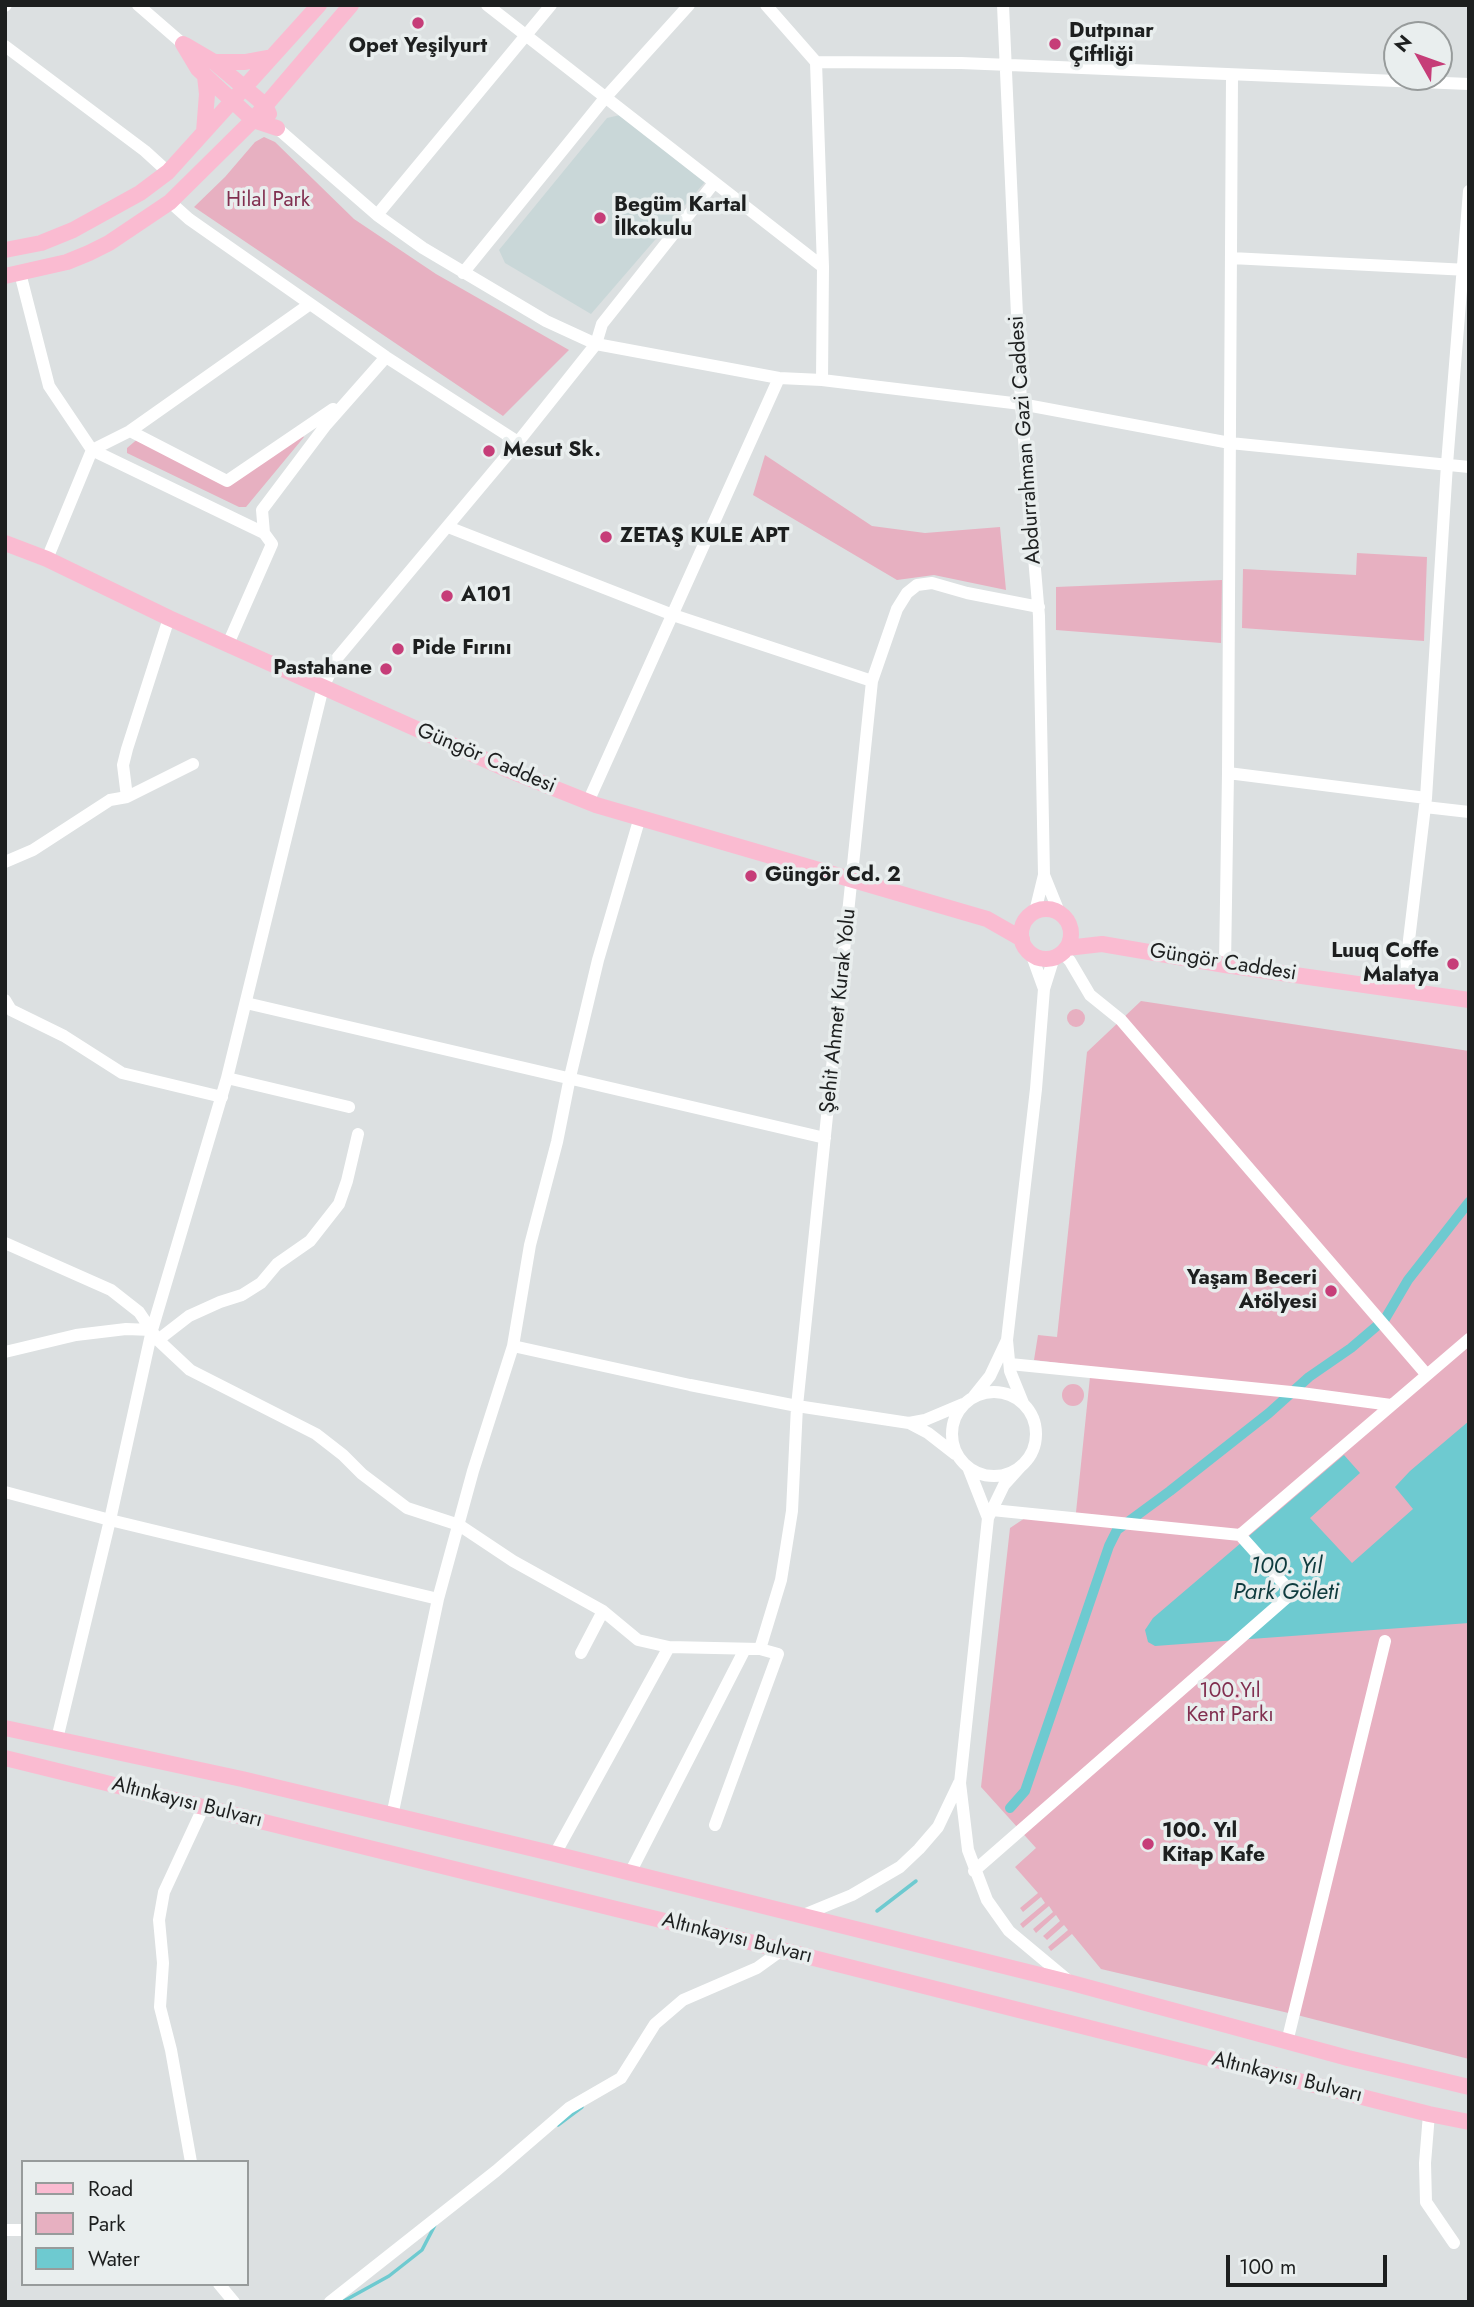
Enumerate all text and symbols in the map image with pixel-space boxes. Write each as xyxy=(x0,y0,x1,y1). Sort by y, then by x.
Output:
marker: Opet Yeşilyurt xyxy=(410,15,426,31)
place label: Dutpınar Çiftliği xyxy=(1069,19,1154,69)
north arrow xyxy=(1383,21,1453,91)
text: N xyxy=(1388,29,1418,58)
place label: Opet Yeşilyurt xyxy=(349,34,487,60)
marker: Dutpınar Çiftliği xyxy=(1047,36,1063,52)
park label: Hilal Park xyxy=(226,188,310,214)
place label: Begüm Kartal İlkokulu xyxy=(614,193,747,243)
marker: Begüm Kartal İlkokulu xyxy=(592,210,608,226)
street label: Abdurrahman Gazi Caddesi xyxy=(1005,315,1047,565)
place label: Mesut Sk. xyxy=(503,438,601,464)
marker: Mesut Sk. xyxy=(481,443,497,459)
place label: ZETAŞ KULE APT xyxy=(620,524,789,550)
marker: ZETAŞ KULE APT xyxy=(598,529,614,545)
place label: A101 xyxy=(461,583,512,609)
marker: A101 xyxy=(439,588,455,604)
place label: Pide Fırını xyxy=(412,636,511,662)
marker: Pide Fırını xyxy=(390,641,406,657)
place label: Pastahane xyxy=(273,656,372,682)
marker: Pastahane xyxy=(378,661,394,677)
street label: Güngör Caddesi xyxy=(413,718,559,800)
place label: Güngör Cd. 2 xyxy=(765,863,901,889)
marker: Güngör Cd. 2 xyxy=(743,868,759,884)
street label: Şehit Ahmet Kurak Yolu xyxy=(816,907,862,1115)
street label: Güngör Caddesi xyxy=(1148,939,1298,987)
place label: Luuq Coffe Malatya xyxy=(1331,939,1439,989)
marker: Luuq Coffe Malatya xyxy=(1445,956,1461,972)
place label: Yaşam Beceri Atölyesi xyxy=(1187,1266,1317,1316)
marker: Yaşam Beceri Atölyesi xyxy=(1323,1283,1339,1299)
water label: 100. Yıl Park Göleti xyxy=(1233,1553,1339,1607)
park label: 100.Yıl Kent Parkı xyxy=(1186,1679,1274,1729)
street label: Altınkayısı Bulvarı xyxy=(109,1772,265,1834)
place label: 100. Yıl Kitap Kafe xyxy=(1162,1819,1265,1869)
marker: 100. Yıl Kitap Kafe xyxy=(1140,1836,1156,1852)
street label: Altınkayısı Bulvarı xyxy=(659,1908,815,1970)
street label: Altınkayısı Bulvarı xyxy=(1209,2047,1365,2109)
legend xyxy=(21,2160,248,2286)
text: Road xyxy=(88,2174,133,2204)
text: Park xyxy=(88,2209,125,2239)
scale bar xyxy=(1229,2240,1390,2284)
text: Water xyxy=(88,2244,140,2274)
text: 100 m xyxy=(1239,2252,1296,2282)

